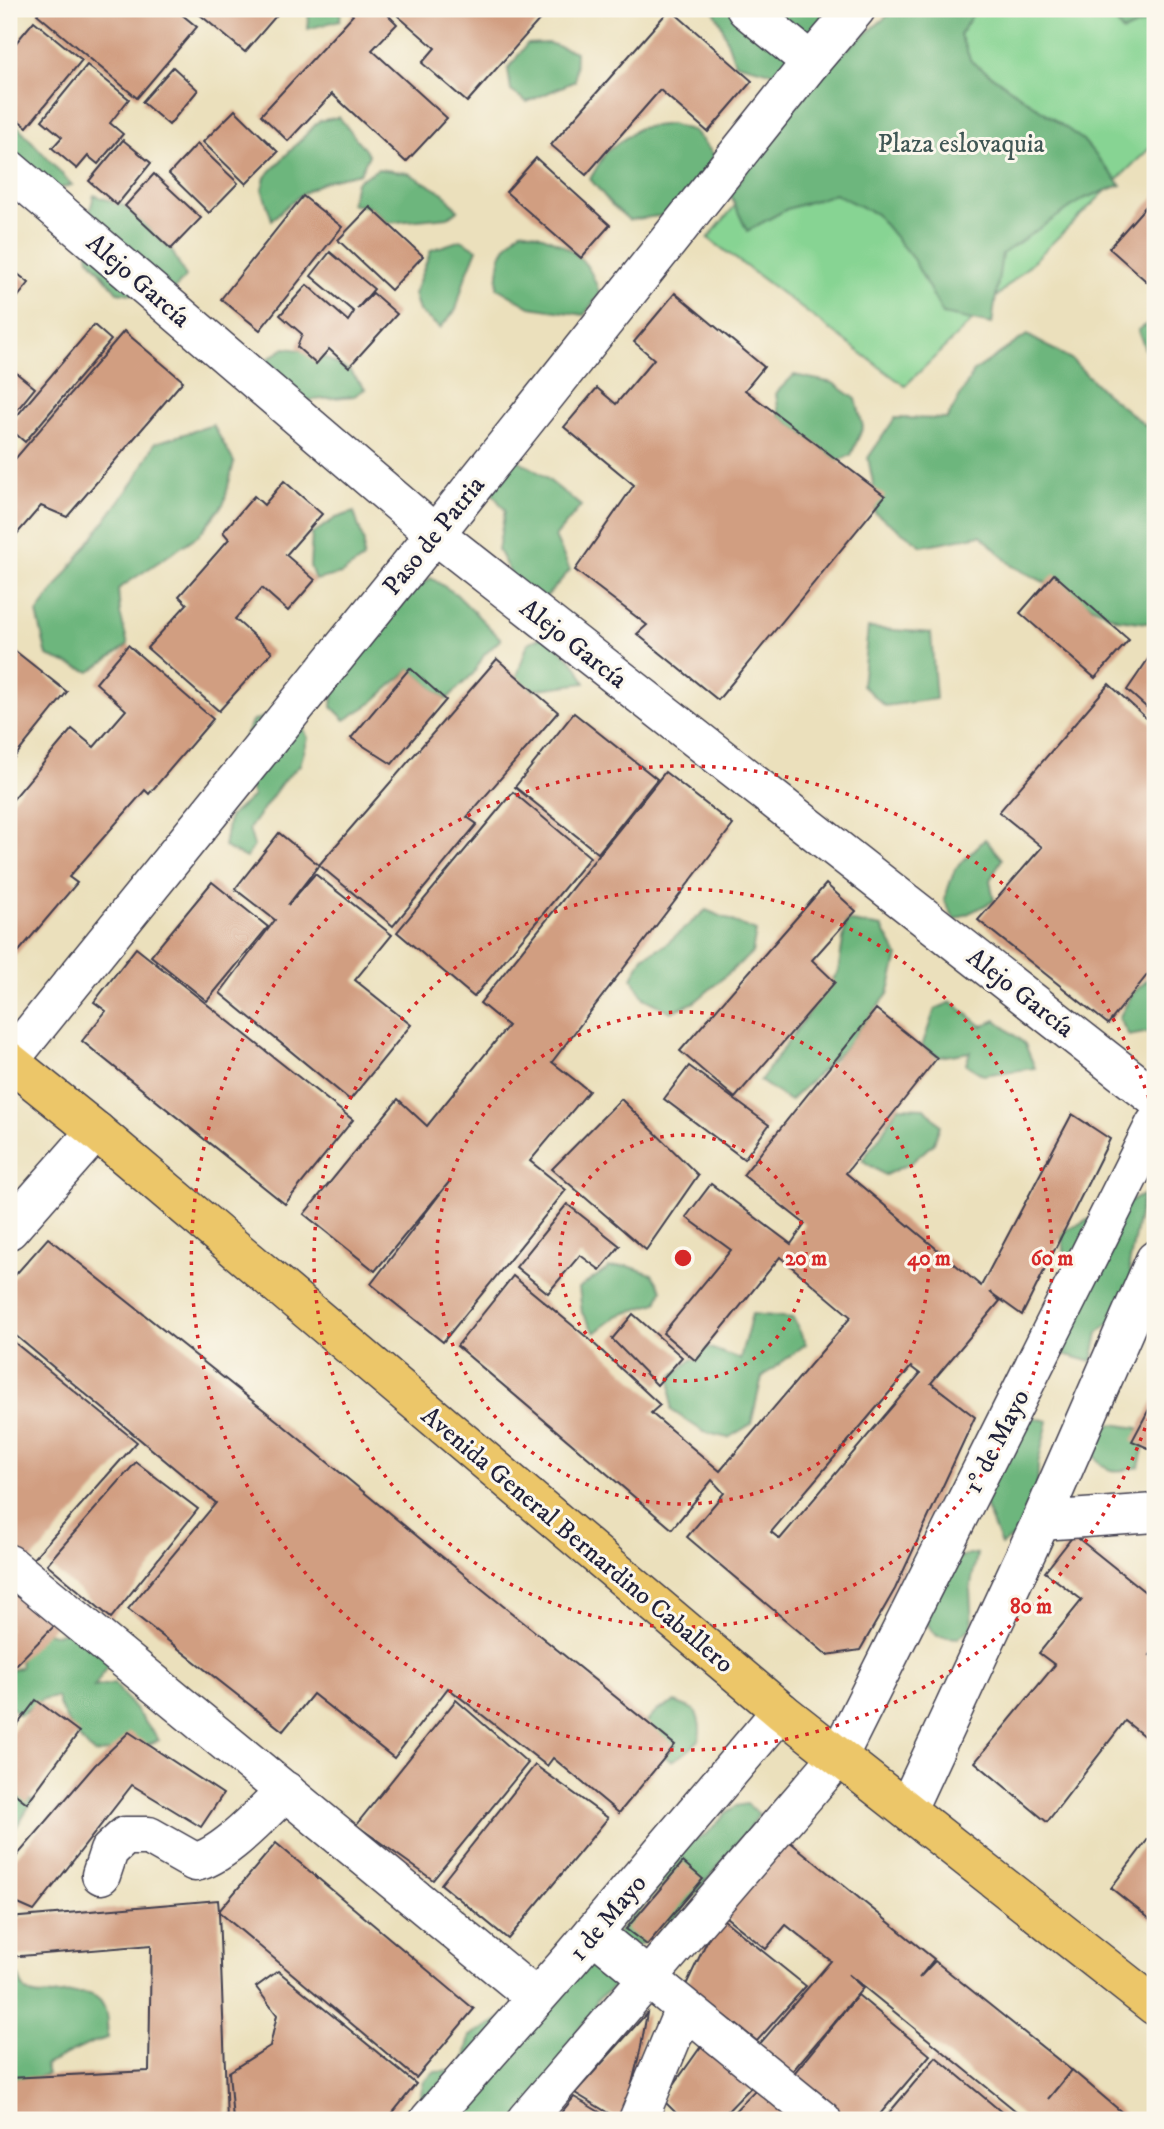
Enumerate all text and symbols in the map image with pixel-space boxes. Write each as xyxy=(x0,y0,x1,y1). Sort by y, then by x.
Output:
park label: Plaza eslovaquia xyxy=(877,128,1045,161)
street label: Alejo García xyxy=(79,227,197,335)
street label: Paso de Patria xyxy=(376,470,492,602)
street label: Alejo García xyxy=(513,592,633,696)
street label: Alejo García xyxy=(960,941,1080,1045)
centre of rings xyxy=(671,1246,695,1270)
text: 20 m xyxy=(785,1246,827,1272)
text: 40 m xyxy=(907,1246,951,1272)
text: 60 m xyxy=(1031,1246,1073,1272)
street label: 1° de Mayo xyxy=(957,1384,1038,1499)
street label: Avenida General Bernardino Caballero xyxy=(414,1400,740,1681)
text: 80 m xyxy=(1010,1594,1052,1620)
street label: 1 de Mayo xyxy=(562,1868,654,1968)

